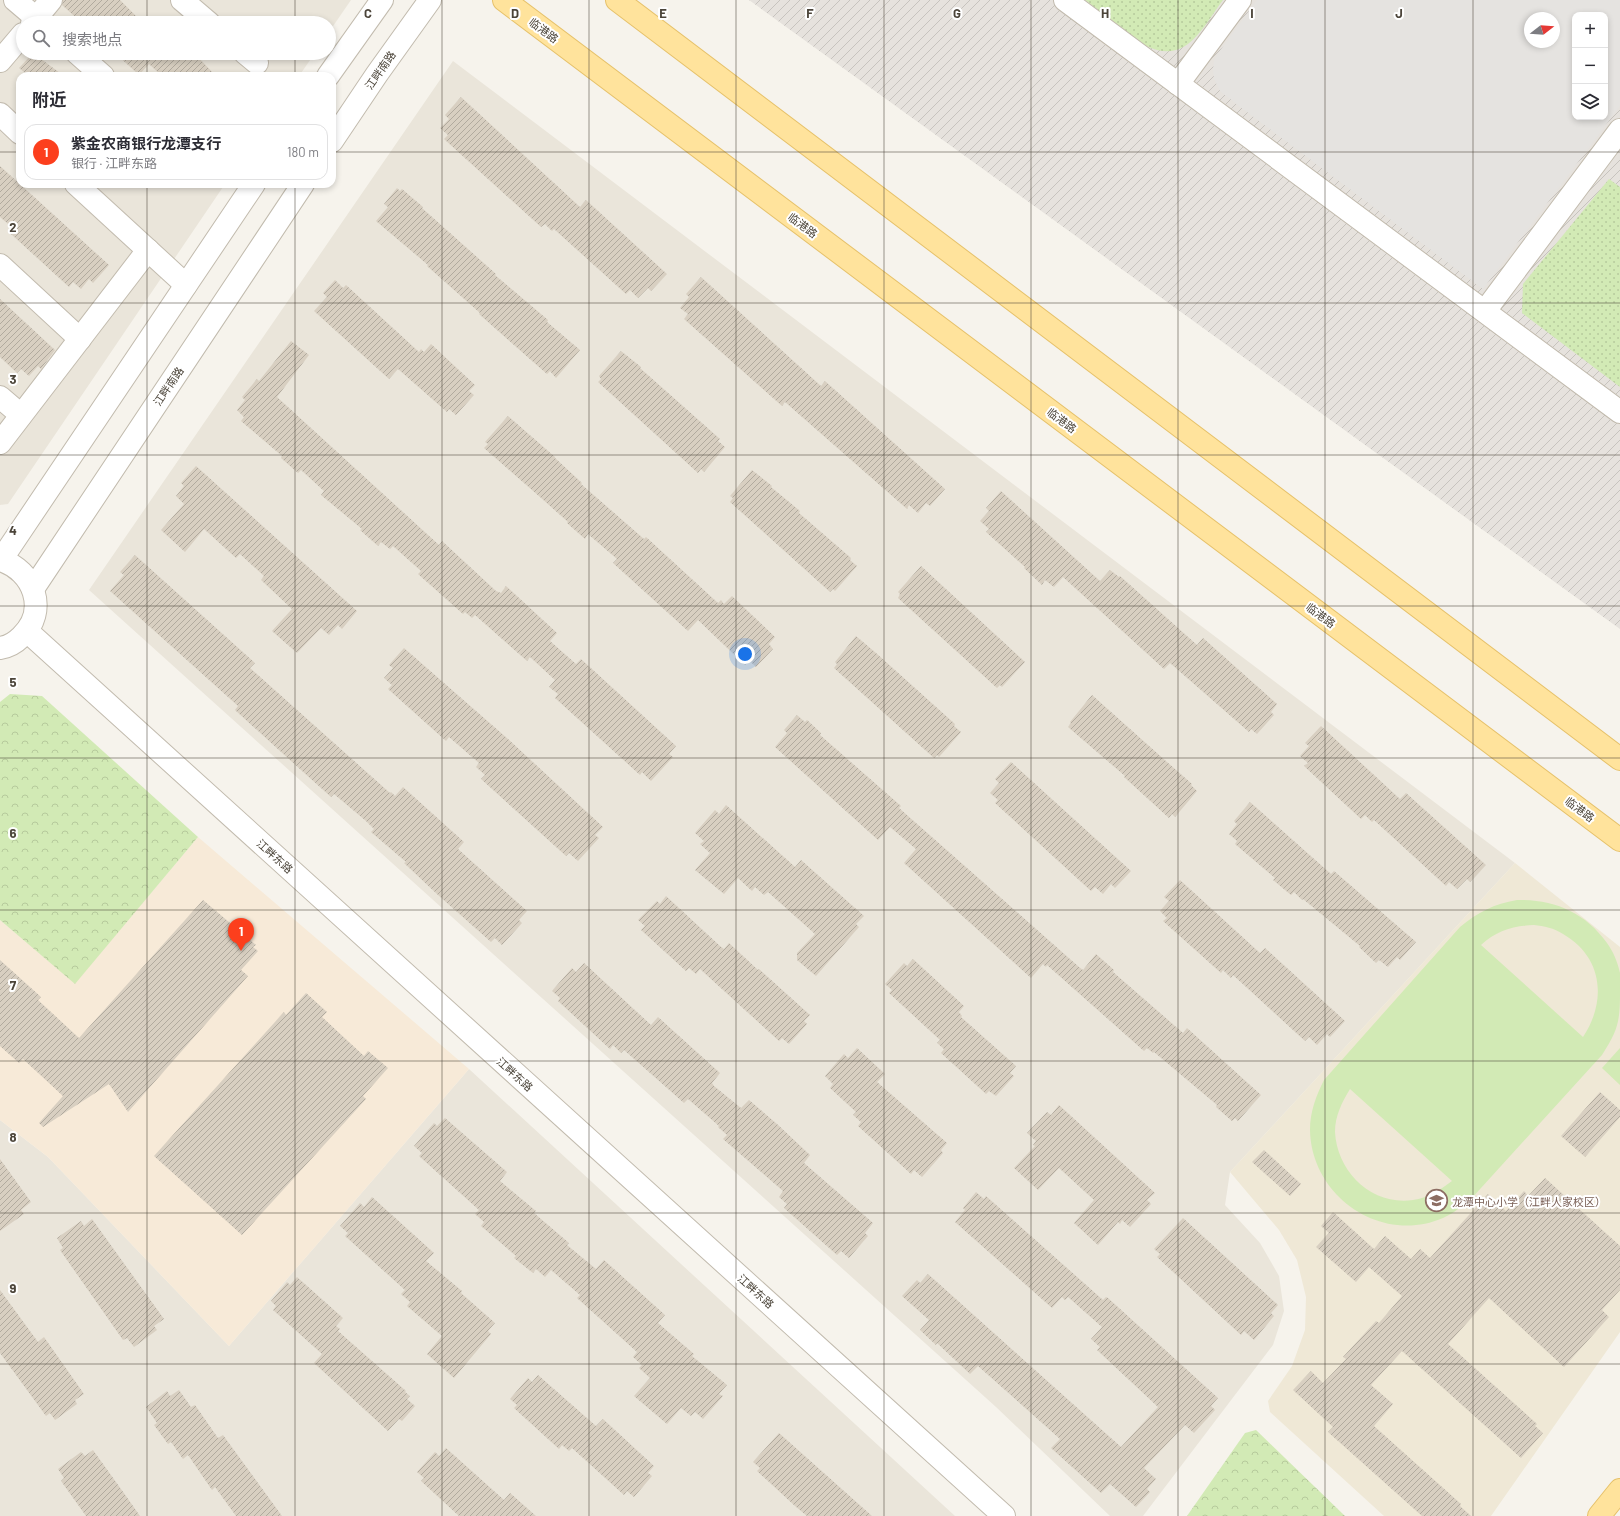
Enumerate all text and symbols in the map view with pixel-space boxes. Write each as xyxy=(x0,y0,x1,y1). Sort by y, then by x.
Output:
text: C xyxy=(364,5,372,21)
text: D xyxy=(511,5,519,21)
text: E xyxy=(659,5,667,21)
text: F xyxy=(806,5,814,21)
text: G xyxy=(953,5,961,21)
text: H xyxy=(1101,5,1109,21)
text: I xyxy=(1250,5,1254,21)
text: J xyxy=(1395,5,1403,21)
north arrow xyxy=(1524,12,1560,48)
map controls xyxy=(1572,12,1608,120)
button: + xyxy=(1572,12,1608,48)
street label: 临港路 xyxy=(527,15,561,45)
search box xyxy=(16,16,336,60)
icon: search xyxy=(30,27,52,49)
text: 搜索地点 xyxy=(62,30,122,48)
street label: 江畔南路 xyxy=(362,48,398,92)
button: − xyxy=(1572,48,1608,84)
button: layers xyxy=(1572,84,1608,120)
text: 附近 xyxy=(32,89,66,109)
text: 紫金农商银行龙潭支行 xyxy=(71,134,221,152)
text: 1 xyxy=(44,144,48,160)
text: 180 m xyxy=(287,144,319,160)
text: 银行 · 江畔东路 xyxy=(71,155,157,171)
street label: 临港路 xyxy=(786,210,820,240)
text: 2 xyxy=(9,219,17,235)
street label: 江畔南路 xyxy=(150,364,186,408)
text: 3 xyxy=(9,371,17,387)
street label: 临港路 xyxy=(1045,405,1079,435)
text: 4 xyxy=(9,522,17,538)
street label: 临港路 xyxy=(1304,600,1338,630)
your location xyxy=(735,644,755,664)
text: 5 xyxy=(9,674,17,690)
street label: 临港路 xyxy=(1563,794,1597,824)
text: 6 xyxy=(10,825,17,841)
street label: 江畔东路 xyxy=(254,836,296,876)
pin: 1 xyxy=(228,918,254,951)
text: 7 xyxy=(10,977,17,993)
street label: 江畔东路 xyxy=(494,1054,536,1094)
text: 8 xyxy=(9,1129,17,1145)
school or university icon: 龙潭中心小学（江畔人家校区） xyxy=(1424,1188,1450,1214)
place label: 龙潭中心小学（江畔人家校区） xyxy=(1452,1195,1606,1208)
street label: 江畔东路 xyxy=(735,1271,777,1311)
text: 9 xyxy=(10,1280,17,1296)

